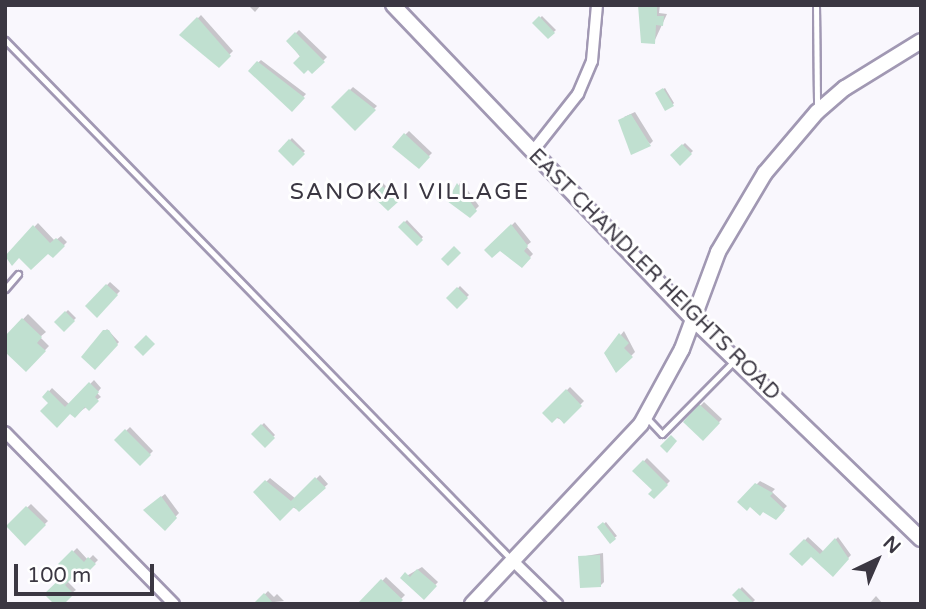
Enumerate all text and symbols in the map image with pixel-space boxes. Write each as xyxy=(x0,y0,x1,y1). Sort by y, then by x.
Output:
street label: EAST CHANDLER HEIGHTS ROAD xyxy=(523,144,785,406)
district label: SANOKAI VILLAGE xyxy=(292,178,528,206)
north arrow xyxy=(842,525,912,595)
text: N xyxy=(878,532,905,558)
scale bar xyxy=(18,550,158,594)
text: 100 m xyxy=(27,563,91,588)

